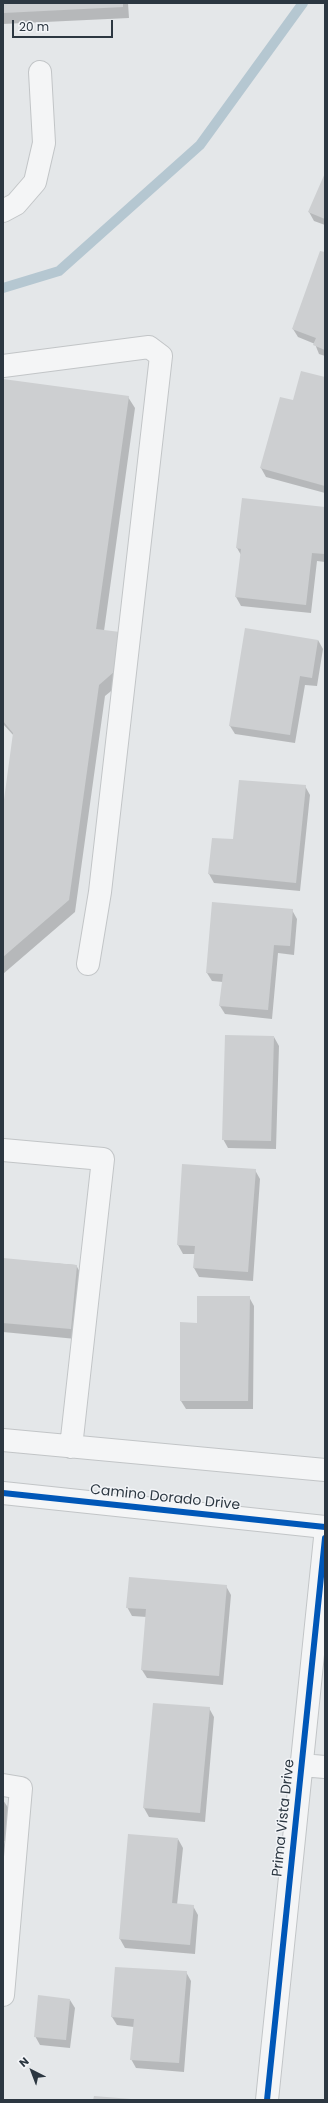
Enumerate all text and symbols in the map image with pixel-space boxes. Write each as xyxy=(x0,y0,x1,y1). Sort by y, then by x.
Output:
scale bar xyxy=(14,12,115,38)
text: 20 m xyxy=(19,18,49,35)
street label: Camino Dorado Drive xyxy=(89,1482,241,1514)
street label: Prima Vista Drive xyxy=(269,1758,299,1878)
north arrow xyxy=(12,2051,52,2091)
text: N xyxy=(16,2053,32,2071)

